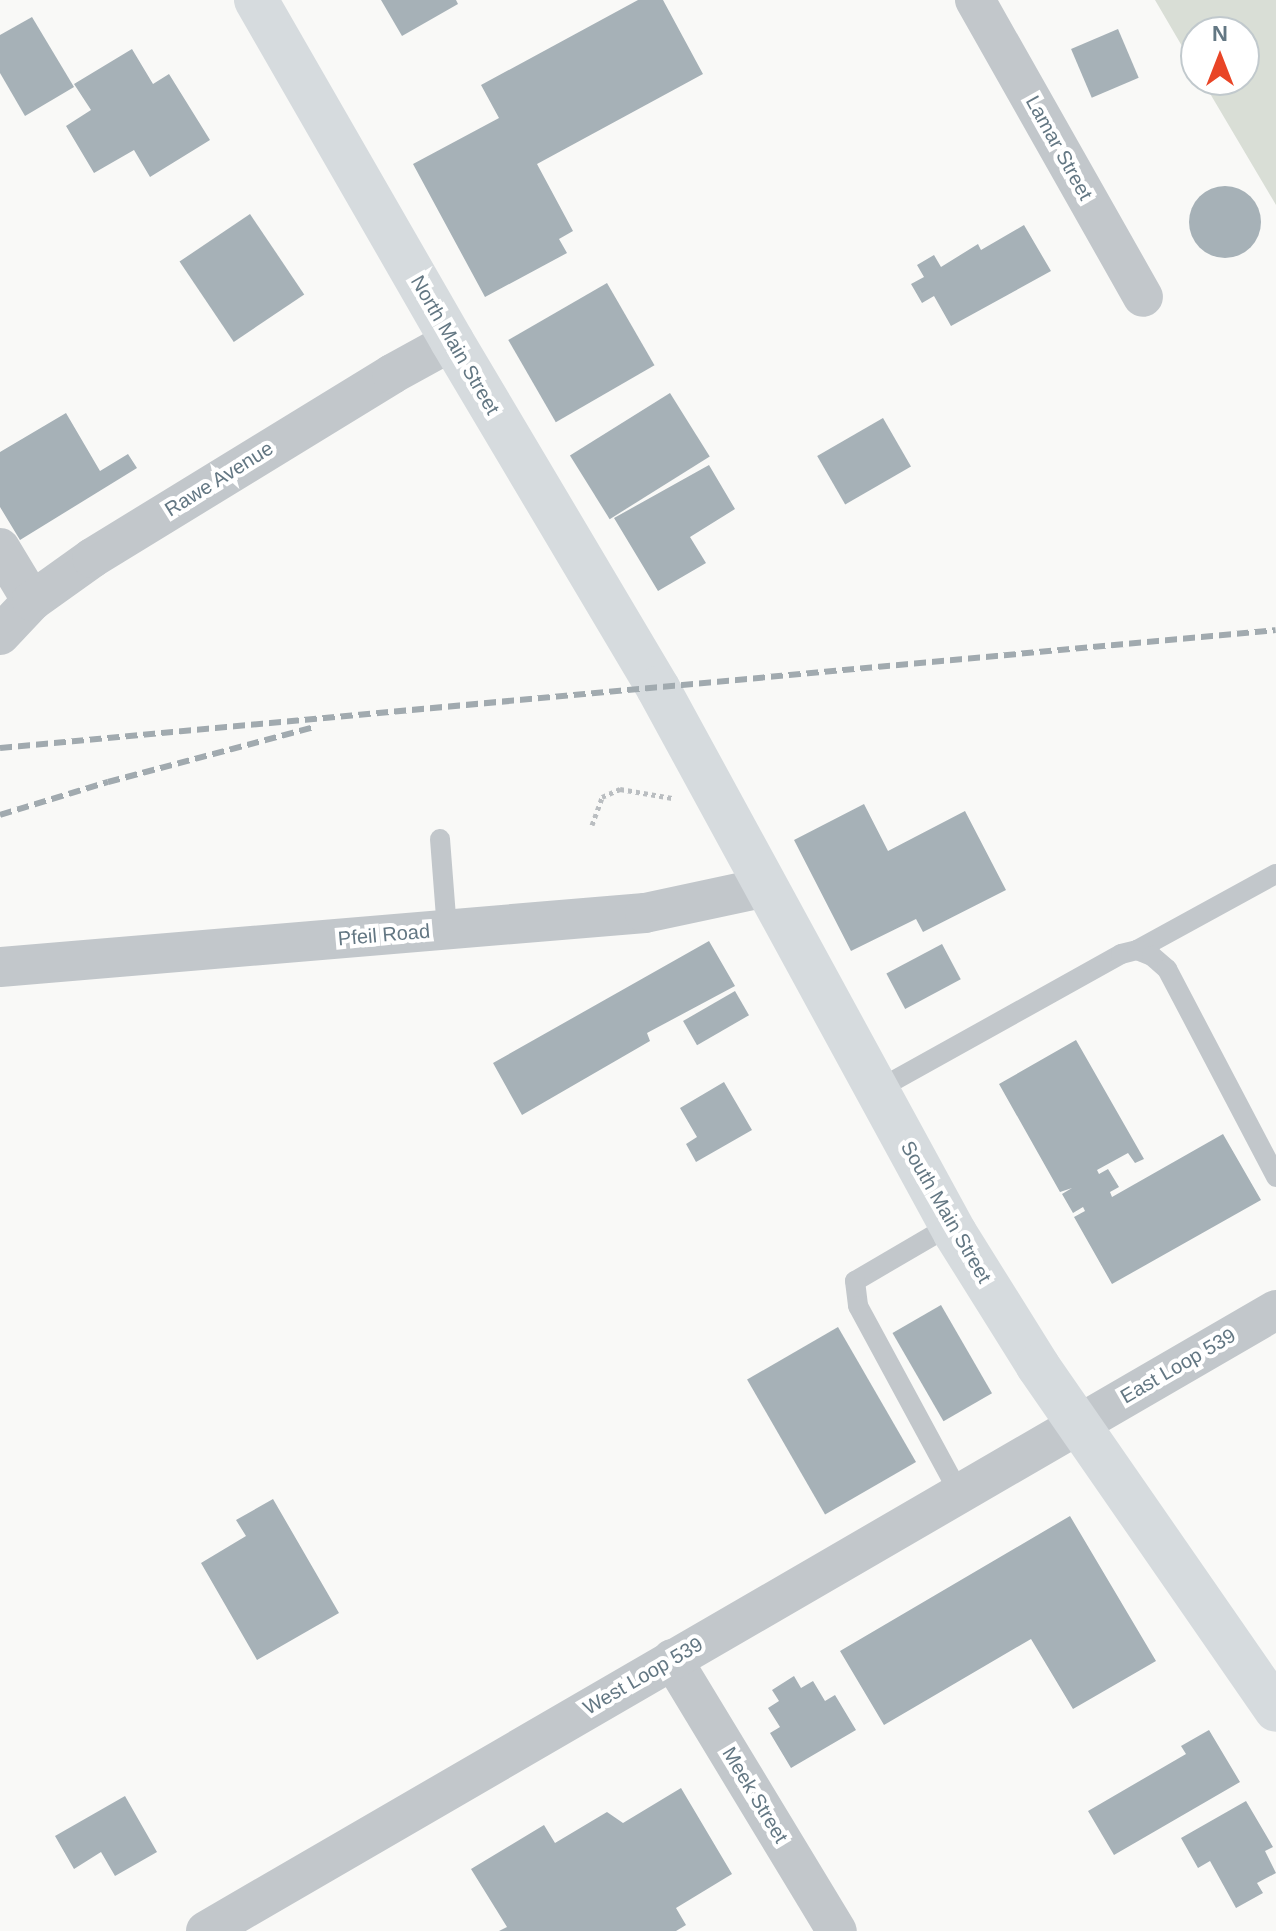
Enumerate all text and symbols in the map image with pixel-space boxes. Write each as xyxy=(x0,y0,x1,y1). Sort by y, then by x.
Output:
north arrow xyxy=(1180,16,1260,96)
text: N xyxy=(1212,21,1228,46)
street label: Lamar Street xyxy=(1020,92,1098,204)
street label: North Main Street xyxy=(405,271,505,419)
street label: Rawe Avenue xyxy=(160,436,278,522)
street label: Pfeil Road xyxy=(337,919,431,951)
street label: South Main Street xyxy=(896,1137,996,1287)
street label: East Loop 539 xyxy=(1116,1323,1240,1409)
street label: West Loop 539 xyxy=(579,1632,707,1720)
street label: Meek Street xyxy=(717,1743,793,1847)

